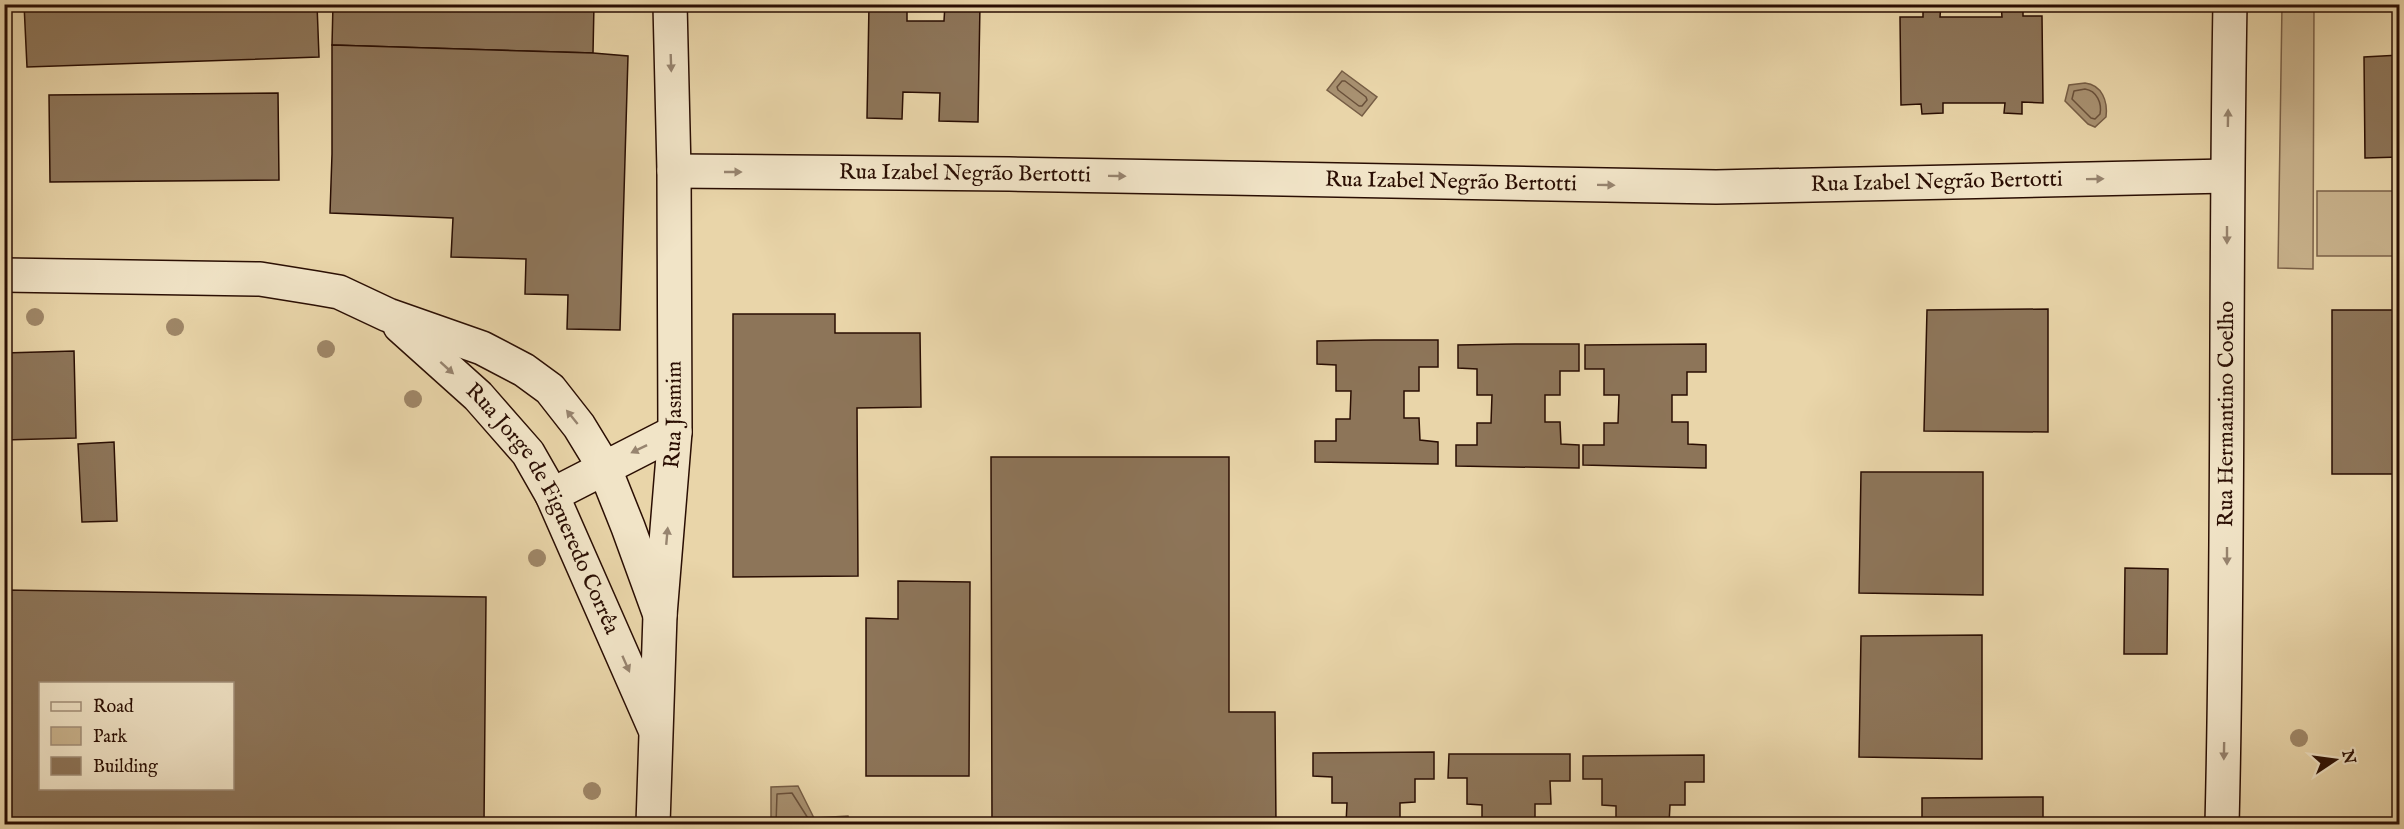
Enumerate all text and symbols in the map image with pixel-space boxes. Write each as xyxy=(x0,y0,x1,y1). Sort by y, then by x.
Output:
one-way arrow xyxy=(667,53,676,72)
one-way arrow xyxy=(2223,108,2233,127)
street label: Rua Izabel Negrão Bertotti xyxy=(839,158,1091,190)
street label: Rua Izabel Negrão Bertotti xyxy=(1325,166,1577,198)
street label: Rua Izabel Negrão Bertotti xyxy=(1810,166,2063,199)
one-way arrow xyxy=(723,167,742,176)
one-way arrow xyxy=(1107,171,1126,181)
one-way arrow xyxy=(2085,174,2104,183)
one-way arrow xyxy=(1596,181,1615,190)
one-way arrow xyxy=(2222,225,2232,244)
street label: Rua Hermantino Coelho xyxy=(2212,301,2241,527)
one-way arrow xyxy=(439,361,454,374)
street label: Rua Jasmim xyxy=(658,361,689,470)
street label: Rua Jorge de Figueredo Corrêa xyxy=(459,377,626,639)
one-way arrow xyxy=(567,410,579,425)
one-way arrow xyxy=(631,445,648,454)
one-way arrow xyxy=(662,527,671,546)
one-way arrow xyxy=(2222,546,2232,565)
one-way arrow xyxy=(621,656,630,673)
legend xyxy=(39,682,234,790)
text: Road xyxy=(93,696,134,719)
text: Park xyxy=(93,726,128,749)
north arrow xyxy=(2305,730,2365,790)
one-way arrow xyxy=(2219,741,2229,760)
text: N xyxy=(2336,747,2359,766)
text: Building xyxy=(93,756,158,779)

